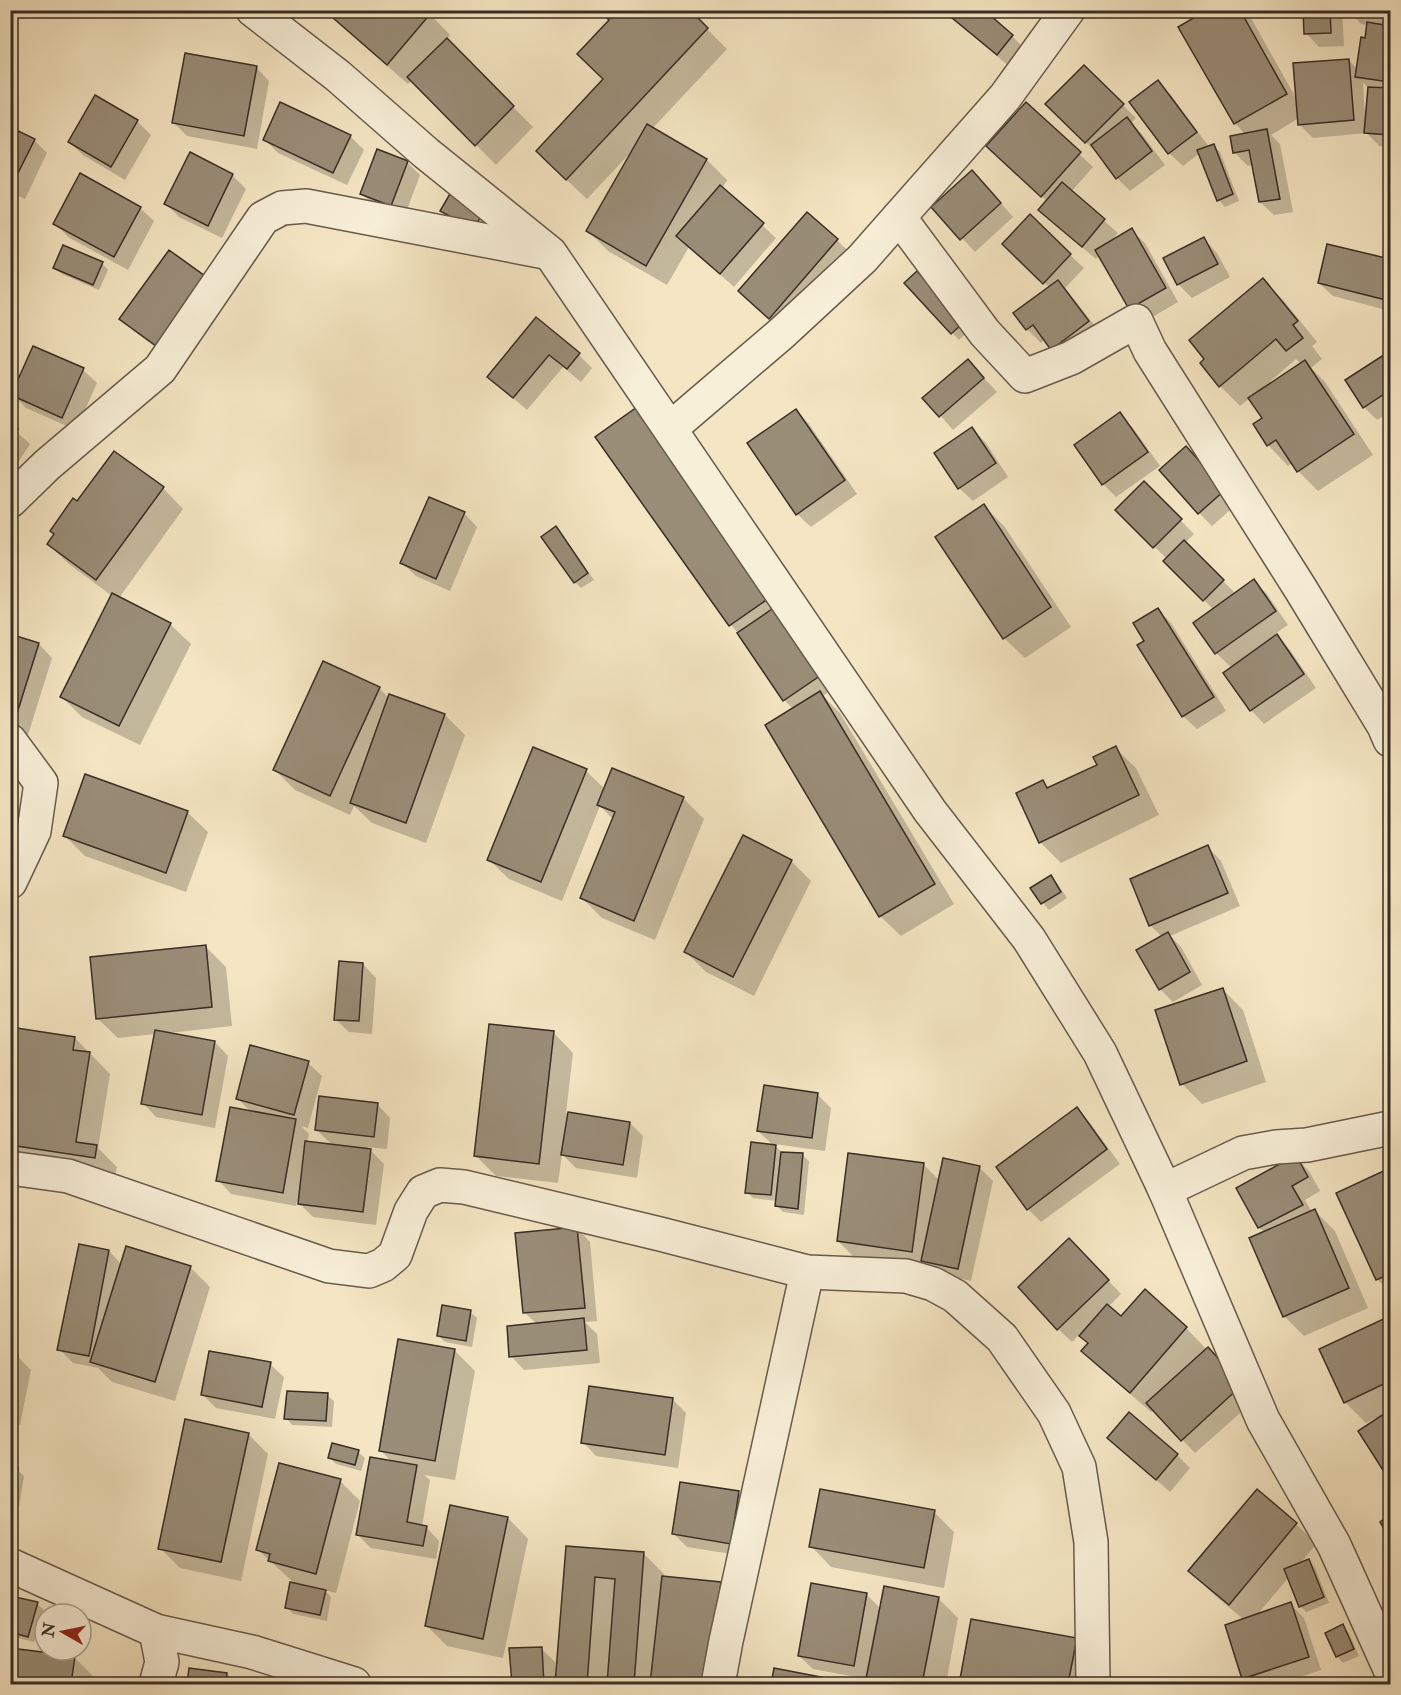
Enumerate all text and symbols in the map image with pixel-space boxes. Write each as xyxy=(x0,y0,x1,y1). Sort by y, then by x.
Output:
north arrow xyxy=(33,1602,93,1662)
text: N xyxy=(38,1621,60,1639)

